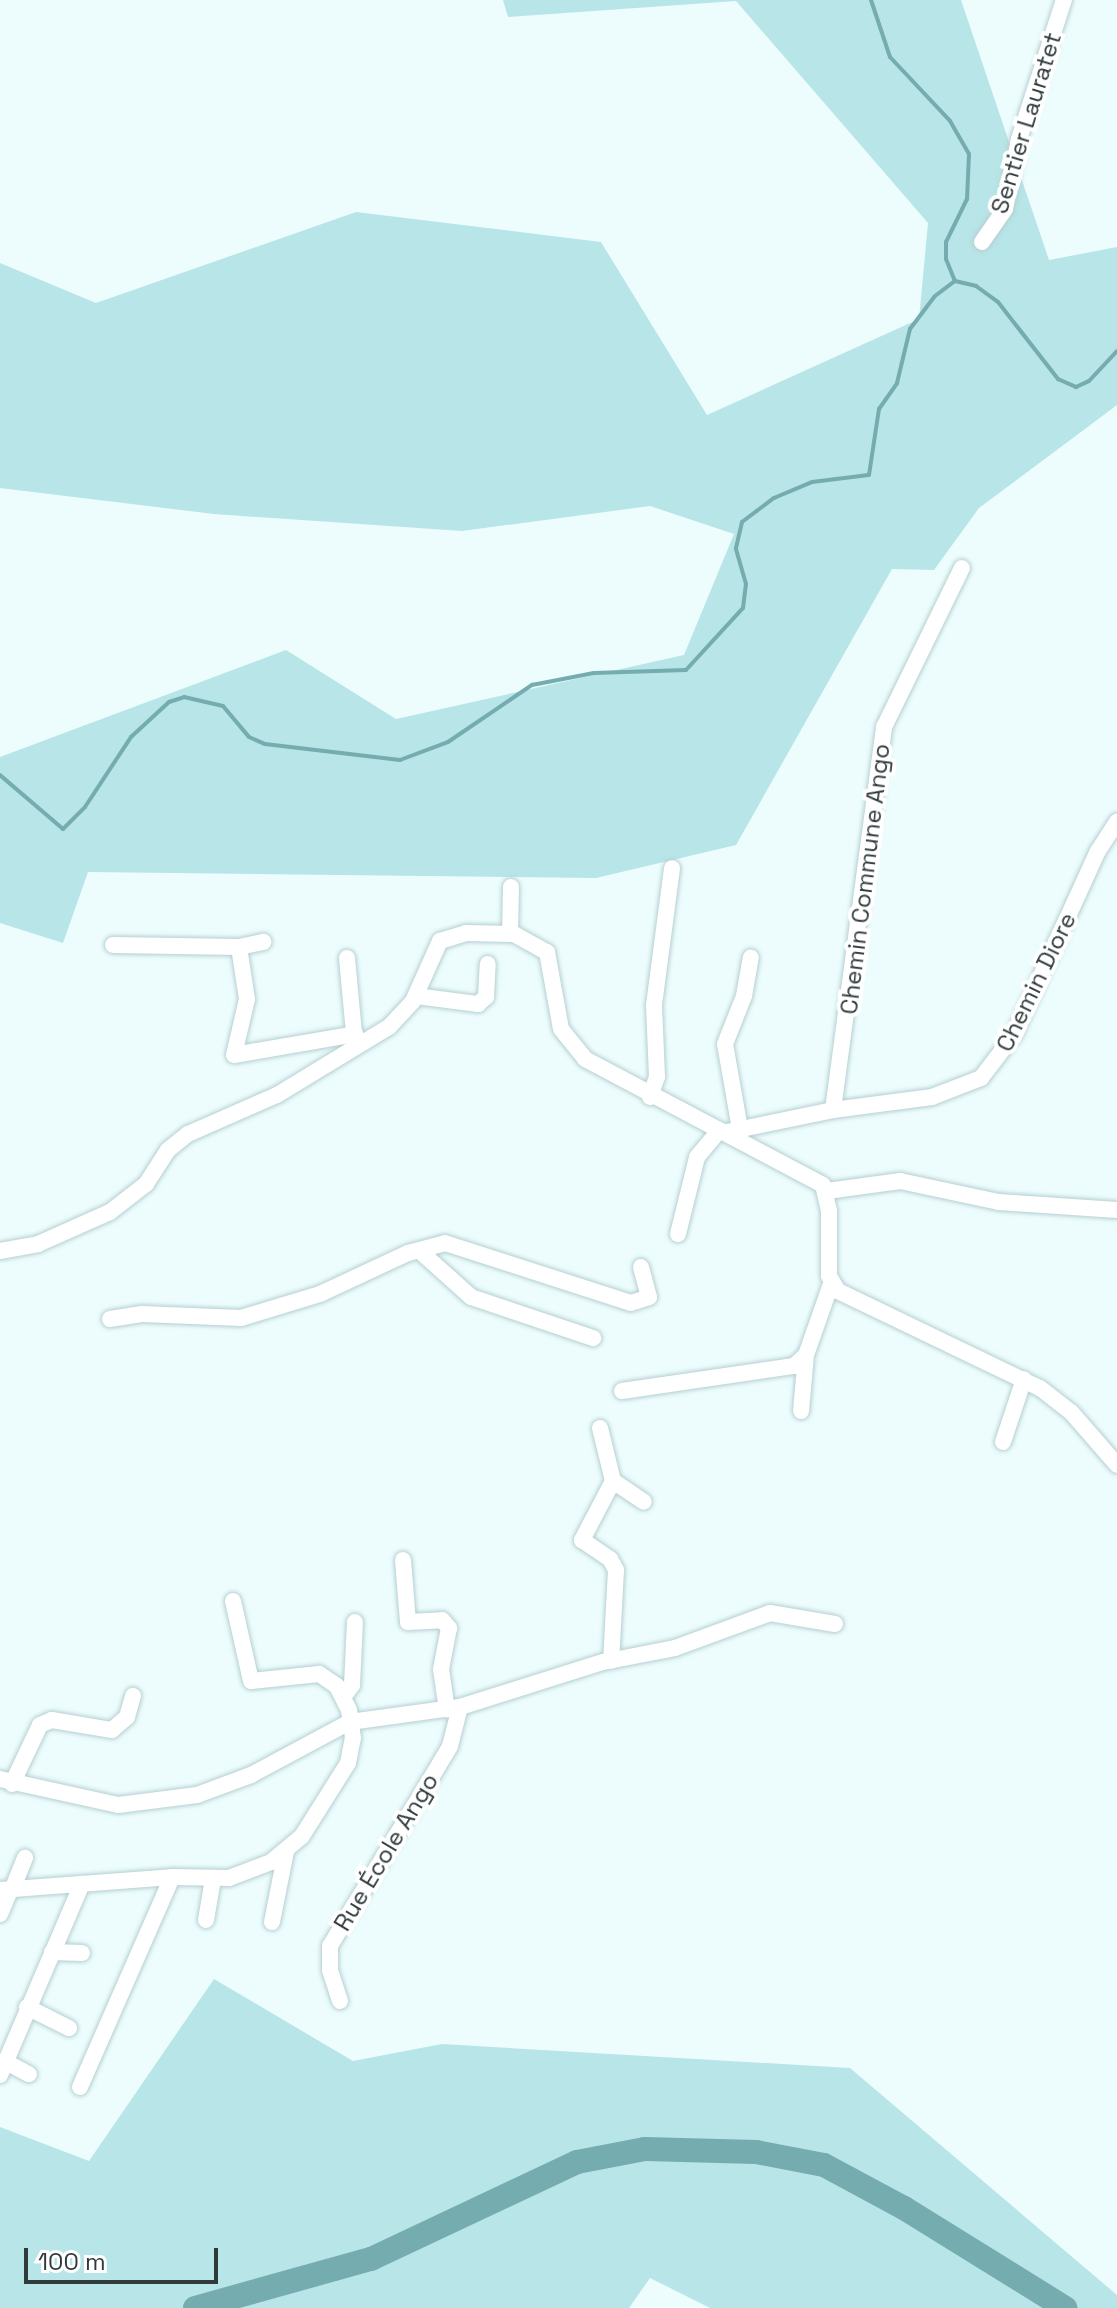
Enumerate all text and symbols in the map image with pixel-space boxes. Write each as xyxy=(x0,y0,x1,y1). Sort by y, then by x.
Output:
street label: Sentier Lauratet xyxy=(985,29,1067,217)
street label: Chemin Commune Ango xyxy=(834,742,896,1016)
street label: Chemin Diore xyxy=(990,908,1082,1056)
street label: Rue École Ango xyxy=(328,1768,444,1936)
scale bar xyxy=(28,2232,222,2282)
text: 100 m xyxy=(38,2246,106,2277)

